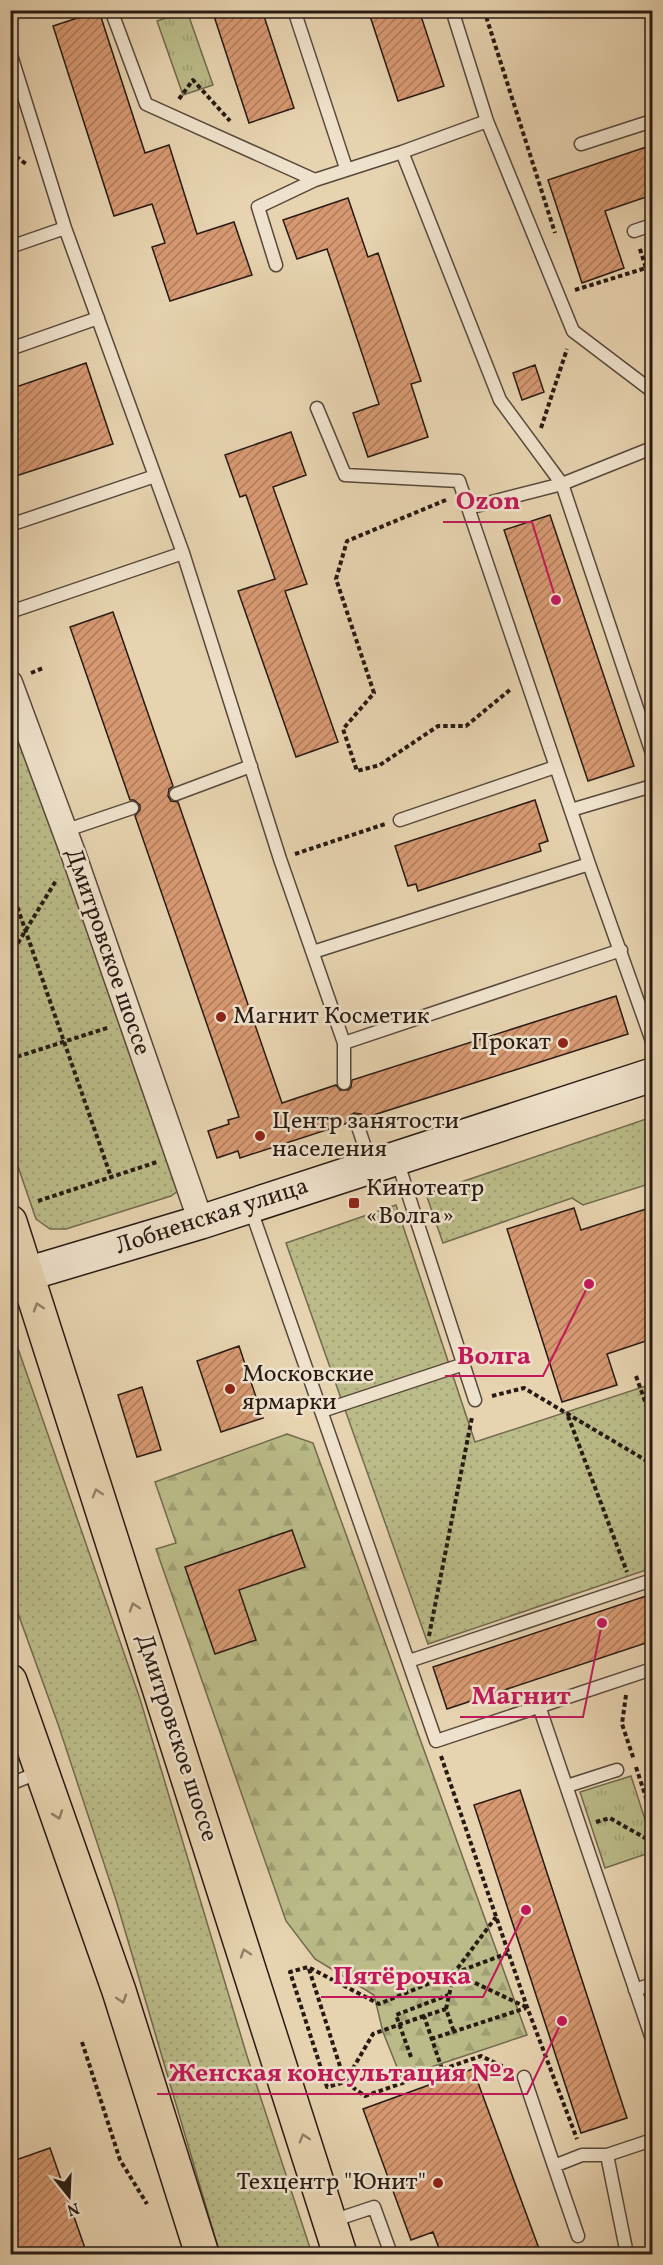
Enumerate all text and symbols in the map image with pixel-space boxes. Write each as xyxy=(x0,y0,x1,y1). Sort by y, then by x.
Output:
callout: Ozon xyxy=(443,478,532,522)
text: Ozon xyxy=(456,484,520,520)
street label: Дмитровское шоссе xyxy=(56,844,158,1060)
place label: Магнит Косметик xyxy=(233,1000,430,1034)
marker: Магнит Косметик xyxy=(214,1010,228,1024)
place label: Прокат xyxy=(471,1026,551,1060)
marker: Прокат xyxy=(556,1036,570,1050)
place label: Центр занятости населения xyxy=(272,1105,459,1167)
marker: Центр занятости населения xyxy=(253,1129,267,1143)
street label: Лобненская улица xyxy=(111,1170,313,1264)
place label: Кинотеатр «Волга» xyxy=(366,1172,484,1234)
marker: Кинотеатр «Волга» xyxy=(347,1196,361,1210)
one-way arrow xyxy=(33,1302,45,1313)
callout: Волга xyxy=(445,1332,543,1376)
text: Волга xyxy=(457,1339,531,1375)
place label: Московские ярмарки xyxy=(242,1358,374,1420)
marker: Московские ярмарки xyxy=(223,1382,237,1396)
one-way arrow xyxy=(92,1488,104,1499)
one-way arrow xyxy=(128,1602,141,1613)
street label: Дмитровское шоссе xyxy=(126,1630,226,1846)
callout: Магнит xyxy=(460,1673,583,1717)
text: Магнит xyxy=(471,1679,571,1715)
one-way arrow xyxy=(50,1809,63,1820)
one-way arrow xyxy=(239,1948,252,1959)
callout: Пятёрочка xyxy=(321,1953,483,1997)
text: Пятёрочка xyxy=(333,1959,471,1995)
one-way arrow xyxy=(115,1993,128,2004)
callout: Женская консультация №2 xyxy=(157,2050,527,2094)
text: Женская консультация №2 xyxy=(169,2056,515,2092)
one-way arrow xyxy=(299,2134,311,2144)
north arrow xyxy=(39,2166,99,2226)
place label: Техцентр "Юнит" xyxy=(236,2166,426,2200)
marker: Техцентр "Юнит" xyxy=(431,2176,445,2190)
text: N xyxy=(64,2196,82,2221)

